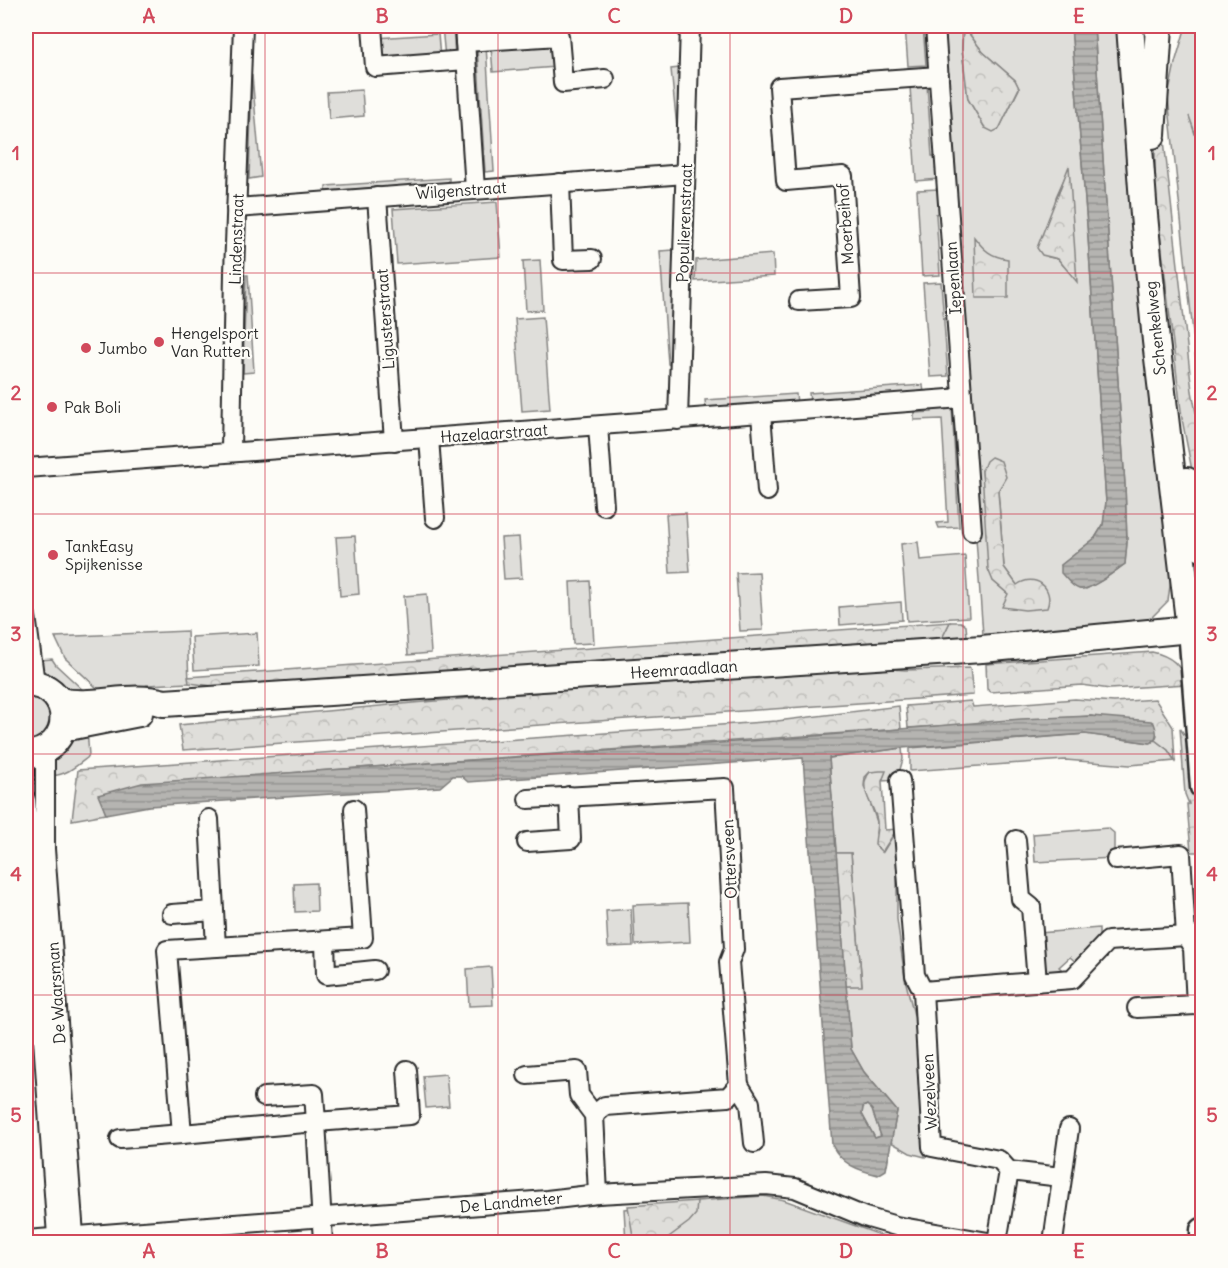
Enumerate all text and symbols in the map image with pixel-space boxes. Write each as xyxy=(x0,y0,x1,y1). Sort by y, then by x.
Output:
text: A xyxy=(143,3,156,28)
text: B xyxy=(375,3,389,28)
text: C xyxy=(607,3,621,28)
text: D xyxy=(839,3,853,28)
text: E xyxy=(1073,3,1085,28)
text: 1 xyxy=(12,140,20,165)
text: 1 xyxy=(1208,140,1216,165)
street label: Populierenstraat xyxy=(672,163,696,283)
street label: Wilgenstraat xyxy=(415,177,508,203)
street label: Moerbeihof xyxy=(832,182,858,265)
street label: Lindenstraat xyxy=(224,192,248,285)
street label: Iepenlaan xyxy=(940,241,966,315)
street label: Ligusterstraat xyxy=(371,267,398,370)
street label: Schenkelweg xyxy=(1140,280,1170,376)
place label: Hengelsport Van Rutten xyxy=(171,323,259,361)
marker: Hengelsport Van Rutten xyxy=(152,335,166,349)
place label: Jumbo xyxy=(98,338,147,358)
marker: Jumbo xyxy=(79,341,93,355)
text: 2 xyxy=(11,380,22,405)
text: 2 xyxy=(1207,380,1218,405)
place label: Pak Boli xyxy=(64,397,121,417)
marker: Pak Boli xyxy=(45,400,59,414)
street label: Hazelaarstraat xyxy=(440,419,549,447)
place label: TankEasy Spijkenisse xyxy=(65,536,143,574)
marker: TankEasy Spijkenisse xyxy=(46,548,60,562)
text: 3 xyxy=(10,621,22,646)
text: 3 xyxy=(1206,621,1218,646)
street label: Heemraadlaan xyxy=(630,655,738,683)
street label: Ottersveen xyxy=(717,819,741,899)
text: 4 xyxy=(10,861,22,886)
text: 4 xyxy=(1206,861,1218,886)
street label: De Waarsman xyxy=(42,941,70,1045)
street label: Wezelveen xyxy=(917,1053,941,1131)
text: 5 xyxy=(10,1102,22,1127)
text: 5 xyxy=(1206,1102,1218,1127)
street label: De Landmeter xyxy=(459,1187,564,1216)
text: A xyxy=(143,1238,156,1263)
text: B xyxy=(375,1238,389,1263)
text: C xyxy=(607,1238,621,1263)
text: D xyxy=(839,1238,853,1263)
text: E xyxy=(1073,1238,1085,1263)

